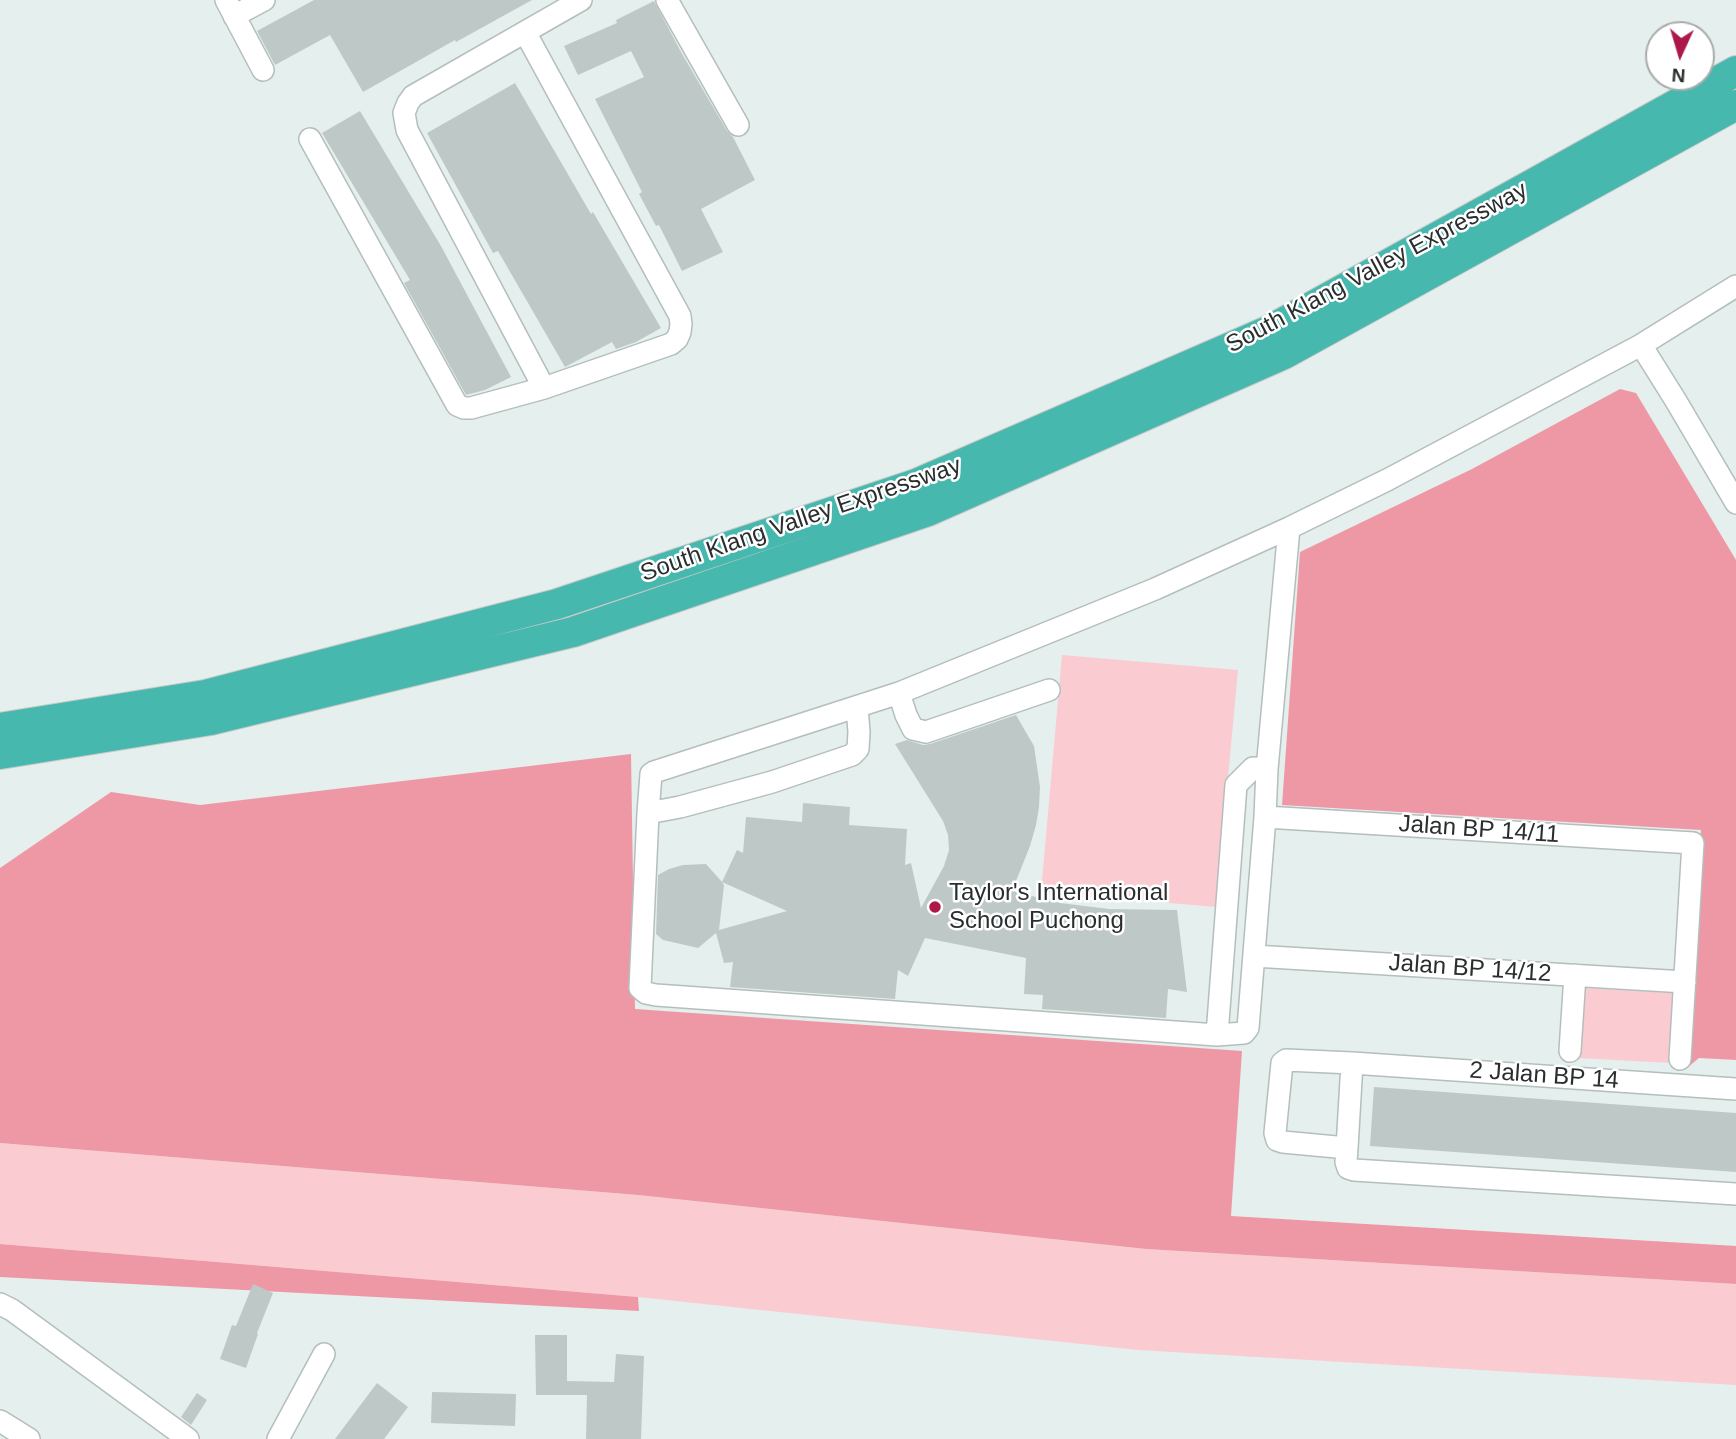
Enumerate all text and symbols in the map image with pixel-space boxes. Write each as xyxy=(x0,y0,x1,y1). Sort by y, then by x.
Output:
north arrow xyxy=(1645,21,1715,91)
text: N xyxy=(1671,64,1686,86)
street label: South Klang Valley Expressway xyxy=(1221,176,1533,360)
street label: South Klang Valley Expressway xyxy=(637,452,965,588)
street label: Jalan BP 14/11 xyxy=(1398,810,1560,850)
place label: Taylor's International School Puchong xyxy=(949,879,1168,935)
marker: Taylor's International School Puchong xyxy=(927,899,943,915)
street label: Jalan BP 14/12 xyxy=(1388,949,1552,989)
street label: 2 Jalan BP 14 xyxy=(1468,1056,1620,1096)

